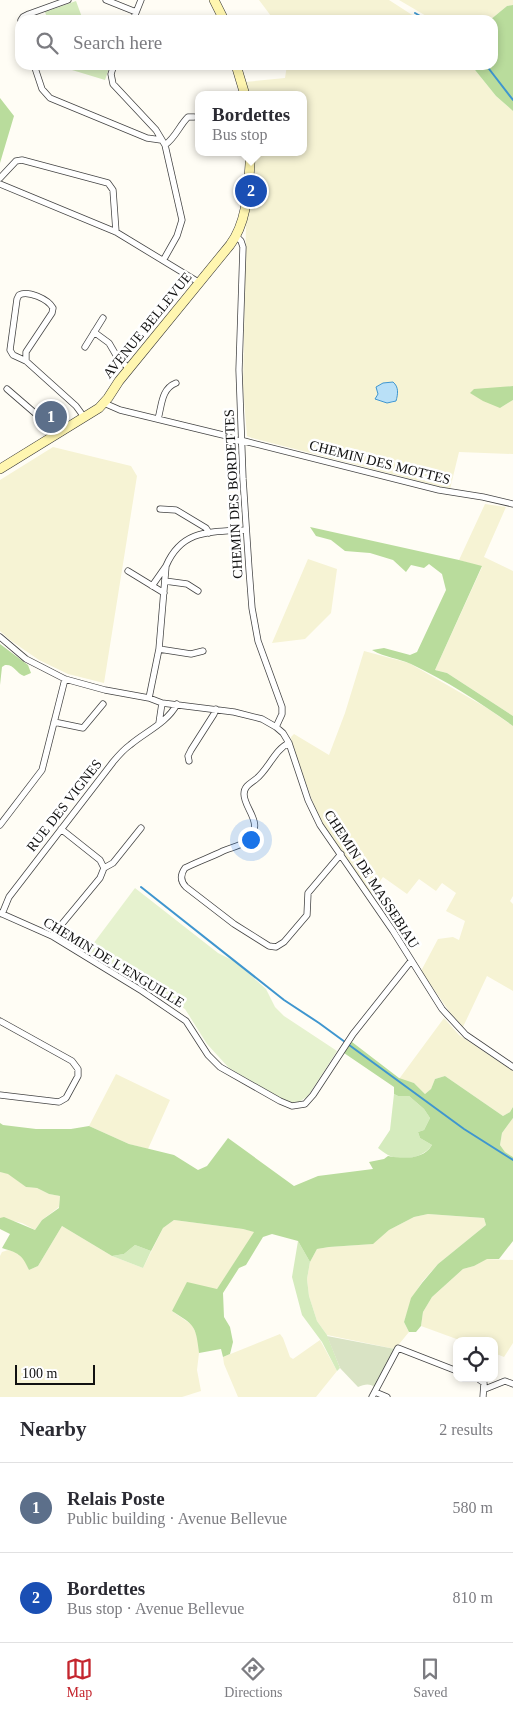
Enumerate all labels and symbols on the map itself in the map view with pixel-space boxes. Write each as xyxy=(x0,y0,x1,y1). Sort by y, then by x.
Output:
pin: 2 xyxy=(235,172,267,210)
street label: AVENUE BELLEVUE xyxy=(100,269,195,381)
pin: 1 xyxy=(35,398,67,436)
street label: CHEMIN DES BORDETTES xyxy=(222,409,245,579)
street label: CHEMIN DES MOTTES xyxy=(308,438,452,487)
street label: RUE DES VIGNES xyxy=(24,756,105,854)
street label: CHEMIN DE MASSEBIAU xyxy=(321,807,422,951)
your location xyxy=(238,827,264,853)
street label: CHEMIN DE L'ENGUILLE xyxy=(41,914,187,1010)
scale bar xyxy=(15,1362,95,1385)

